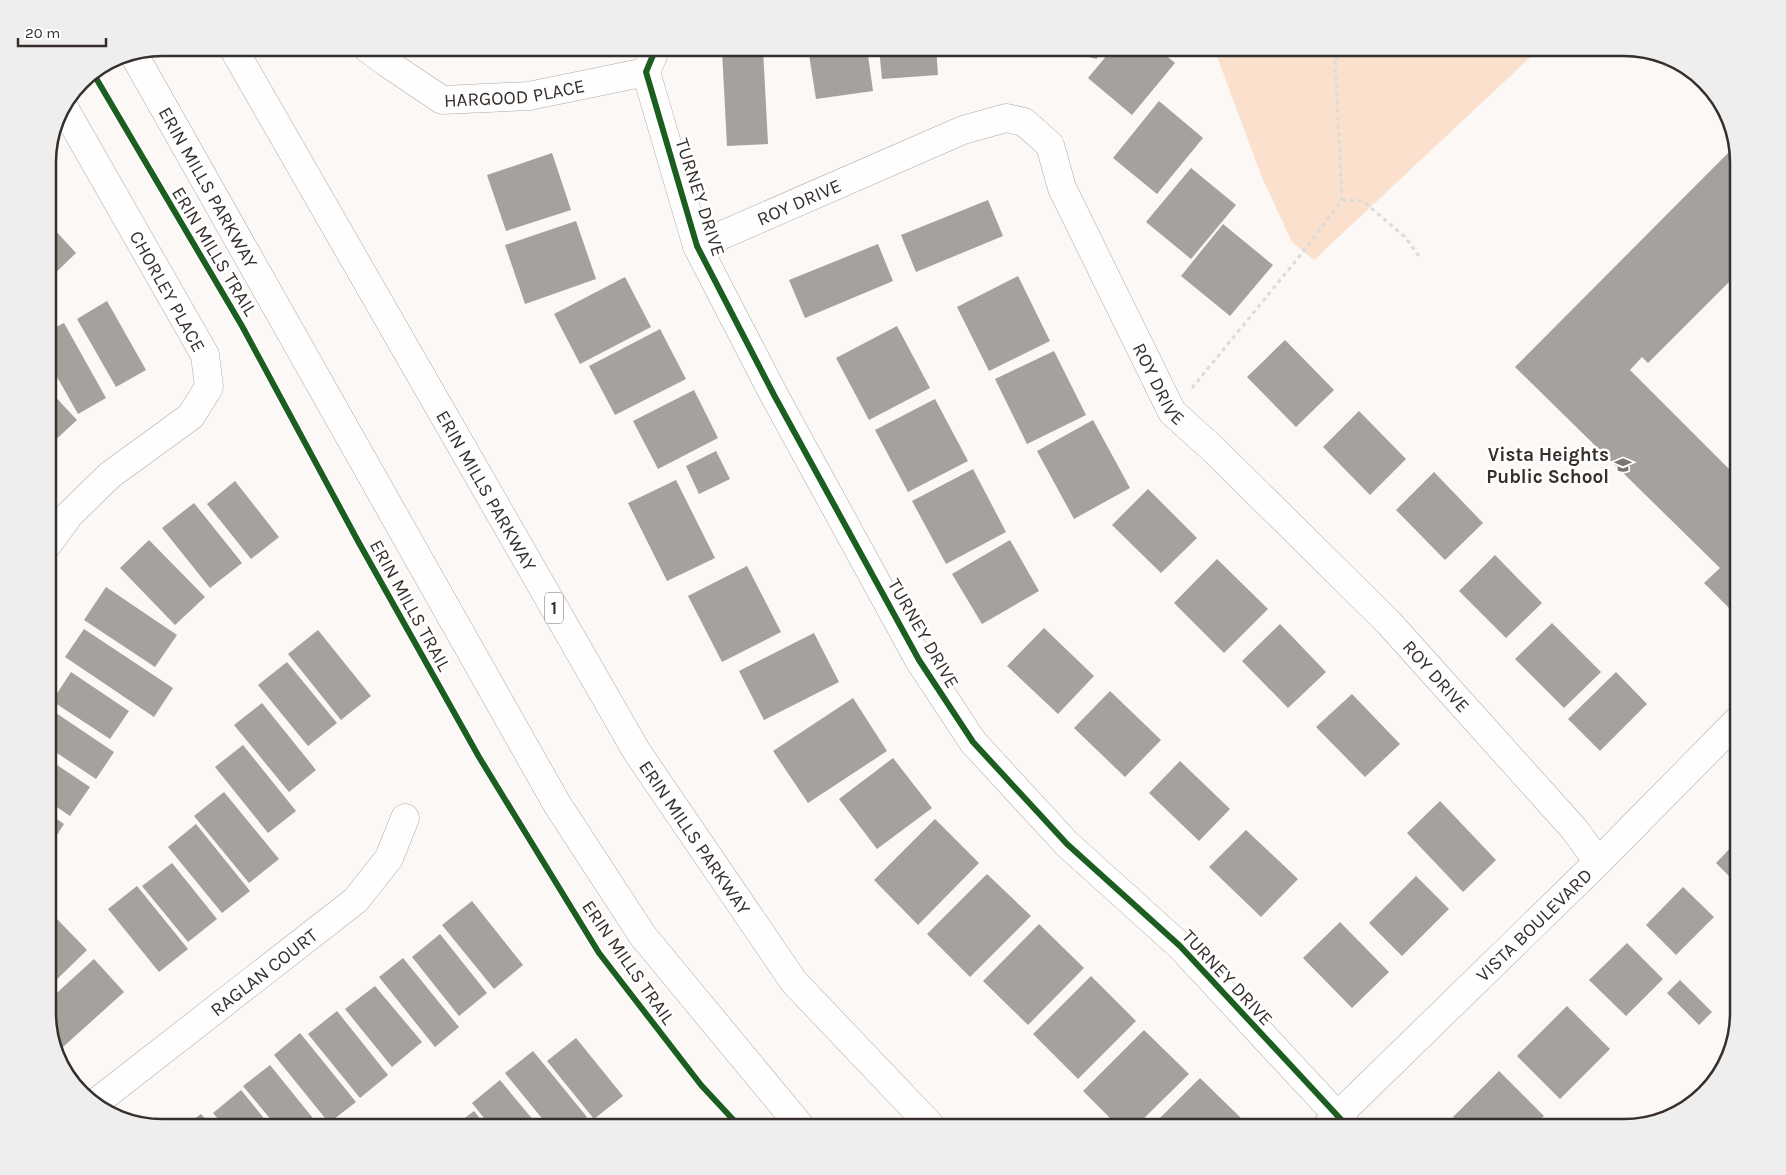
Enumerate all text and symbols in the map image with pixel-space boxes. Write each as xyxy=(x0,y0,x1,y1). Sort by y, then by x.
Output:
scale bar xyxy=(18,15,105,47)
text: 20 m xyxy=(25,24,60,42)
street label: HARGOOD PLACE xyxy=(443,75,587,112)
street label: ERIN MILLS PARKWAY xyxy=(154,103,262,273)
street label: TURNEY DRIVE xyxy=(671,135,730,259)
street label: ROY DRIVE xyxy=(754,175,845,231)
street label: ERIN MILLS TRAIL xyxy=(167,183,261,320)
street label: CHORLEY PLACE xyxy=(125,227,210,356)
street label: ROY DRIVE xyxy=(1128,339,1189,430)
street label: ERIN MILLS PARKWAY xyxy=(431,407,541,576)
place label: Vista Heights Public School xyxy=(1486,444,1609,488)
school or university icon: Vista Heights Public School xyxy=(1613,455,1633,475)
street label: ERIN MILLS TRAIL xyxy=(365,536,455,675)
street label: TURNEY DRIVE xyxy=(883,575,963,692)
road number: 1 xyxy=(545,592,563,624)
street label: ROY DRIVE xyxy=(1398,636,1474,717)
street label: ERIN MILLS PARKWAY xyxy=(634,757,755,920)
street label: VISTA BOULEVARD xyxy=(1472,864,1597,987)
street label: ERIN MILLS TRAIL xyxy=(577,896,679,1029)
street label: RAGLAN COURT xyxy=(206,924,323,1021)
street label: TURNEY DRIVE xyxy=(1177,925,1277,1030)

